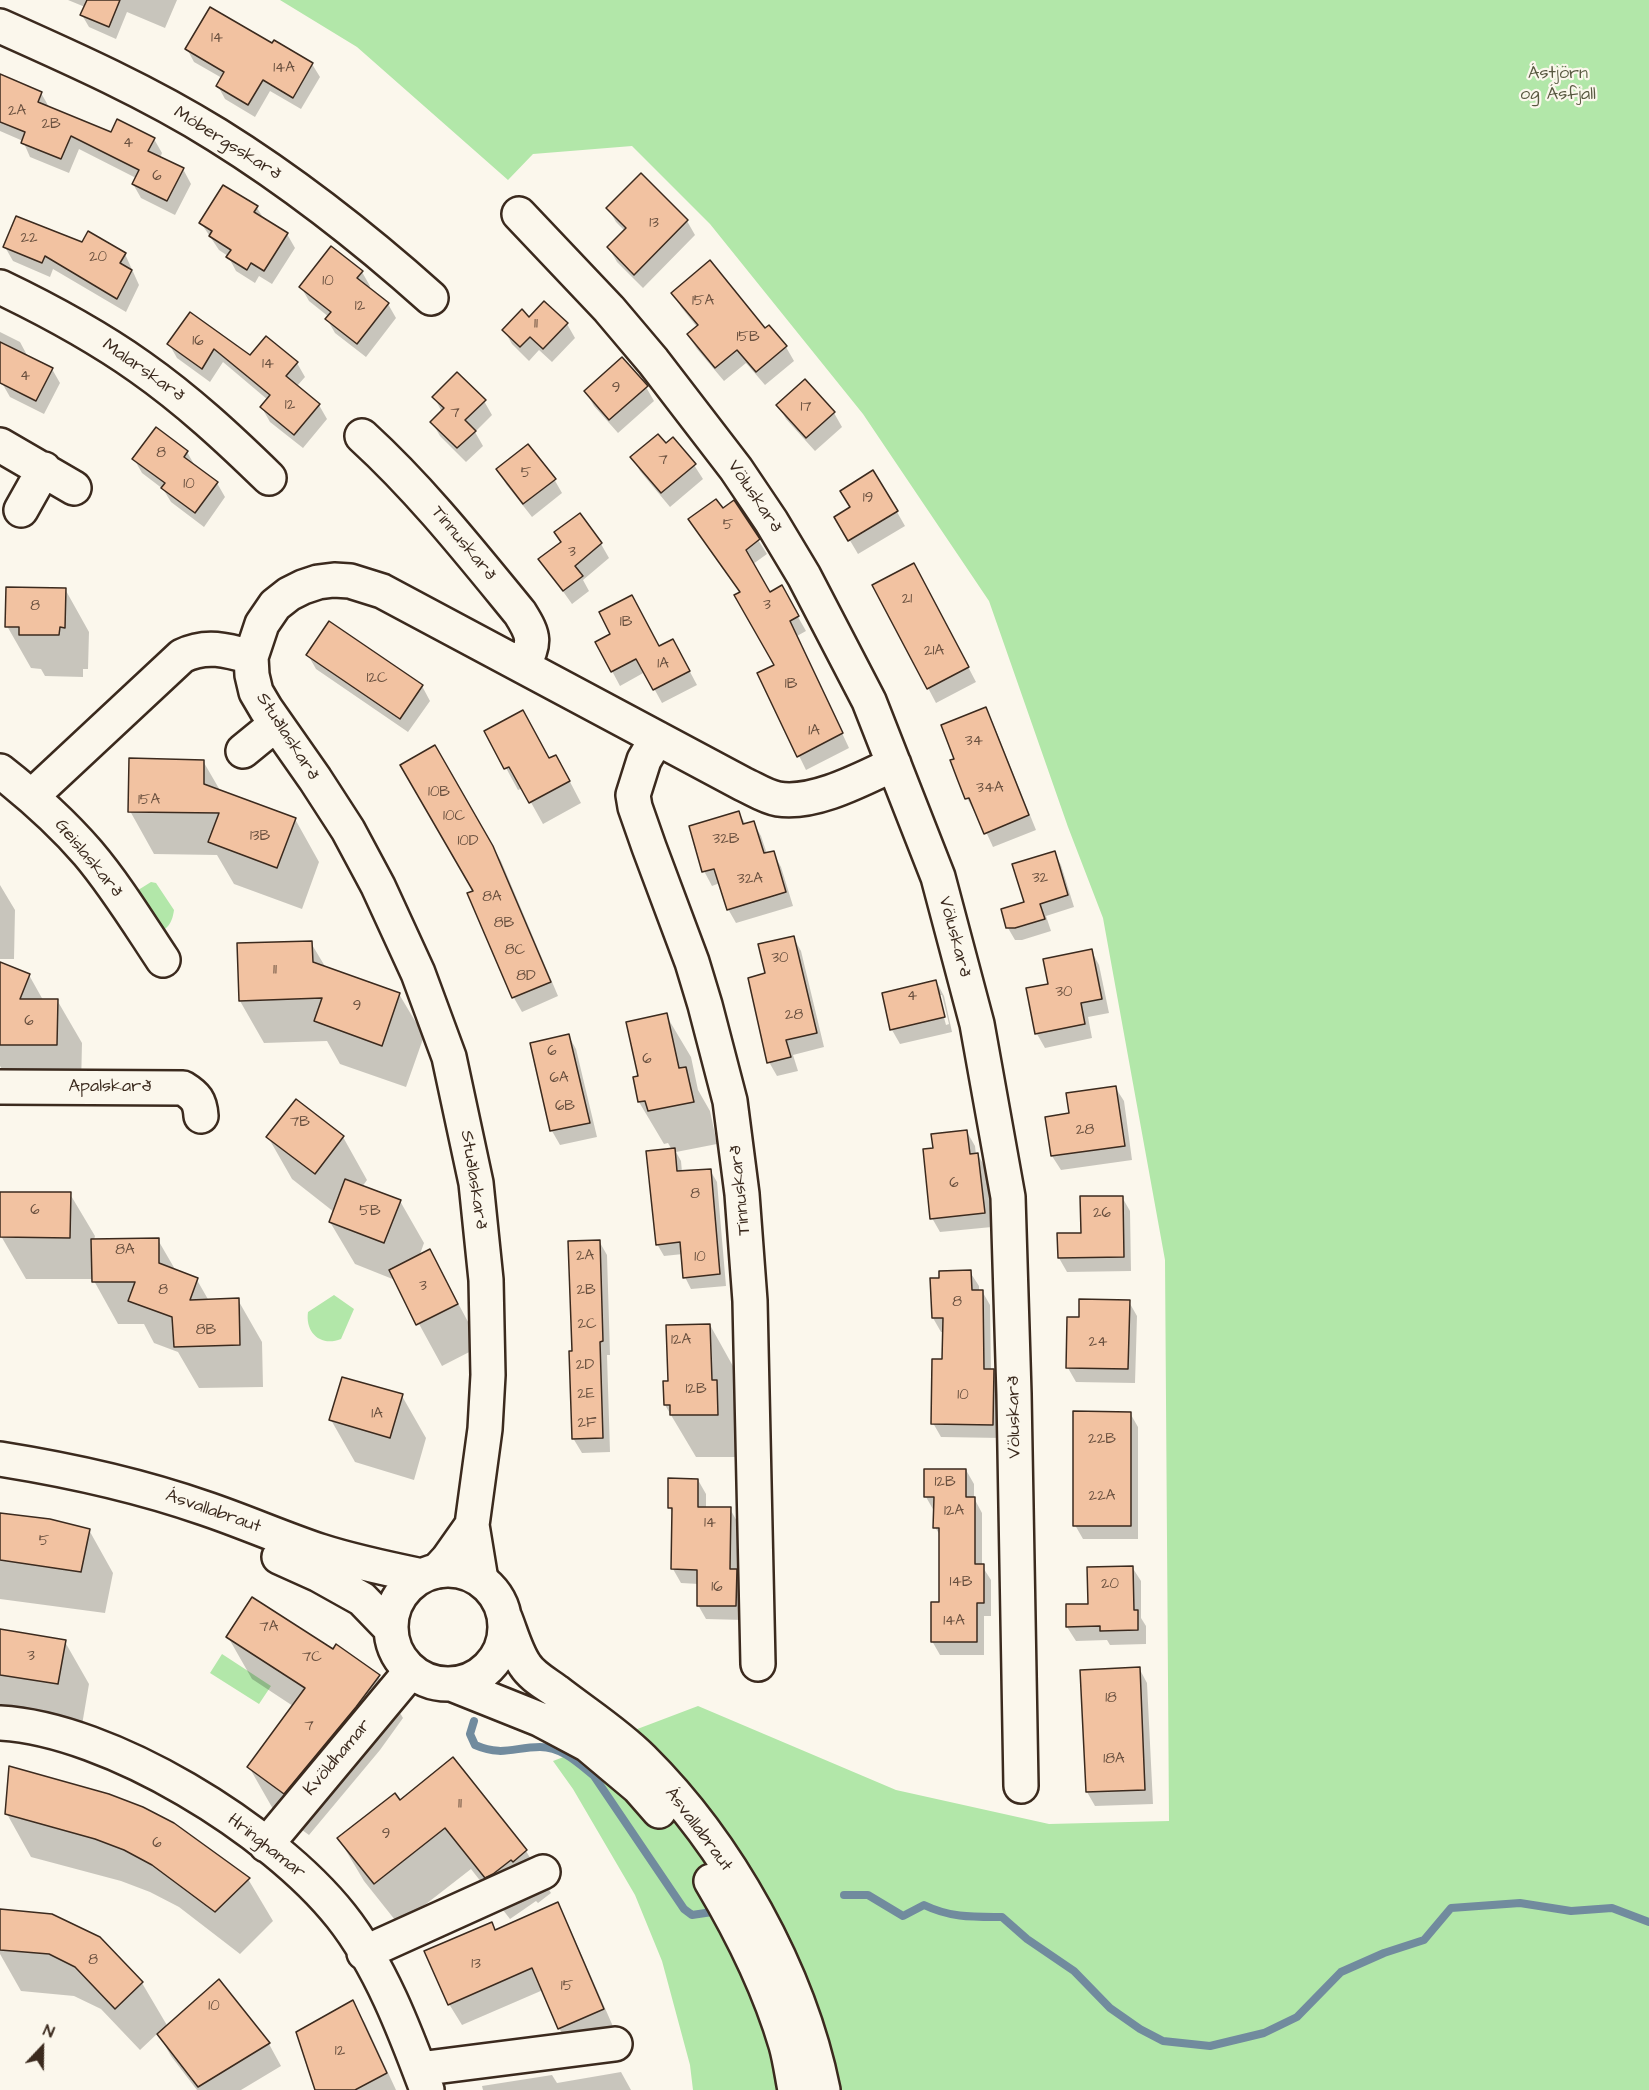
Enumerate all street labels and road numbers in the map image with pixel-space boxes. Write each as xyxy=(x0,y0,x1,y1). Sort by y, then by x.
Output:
street label: Móbergsskarð xyxy=(169,102,285,186)
street label: Malarskarð xyxy=(98,335,188,407)
street label: Völuskarð xyxy=(722,457,786,537)
street label: Tinnuskarð xyxy=(426,502,500,586)
street label: Stuðlaskarð xyxy=(251,689,323,785)
street label: Geislaskarð xyxy=(49,815,127,903)
street label: Völuskarð xyxy=(933,894,975,980)
street label: Apalskarð xyxy=(68,1076,152,1098)
street label: Stuðlaskarð xyxy=(455,1129,491,1231)
street label: Tinnuskarð xyxy=(726,1144,756,1236)
street label: Völuskarð xyxy=(1003,1375,1027,1459)
street label: Ásvallabraut xyxy=(162,1486,264,1538)
street label: Kvöldhamar xyxy=(300,1715,376,1801)
street label: Ásvallabraut xyxy=(659,1784,737,1876)
street label: Hringhamar xyxy=(223,1810,309,1884)

